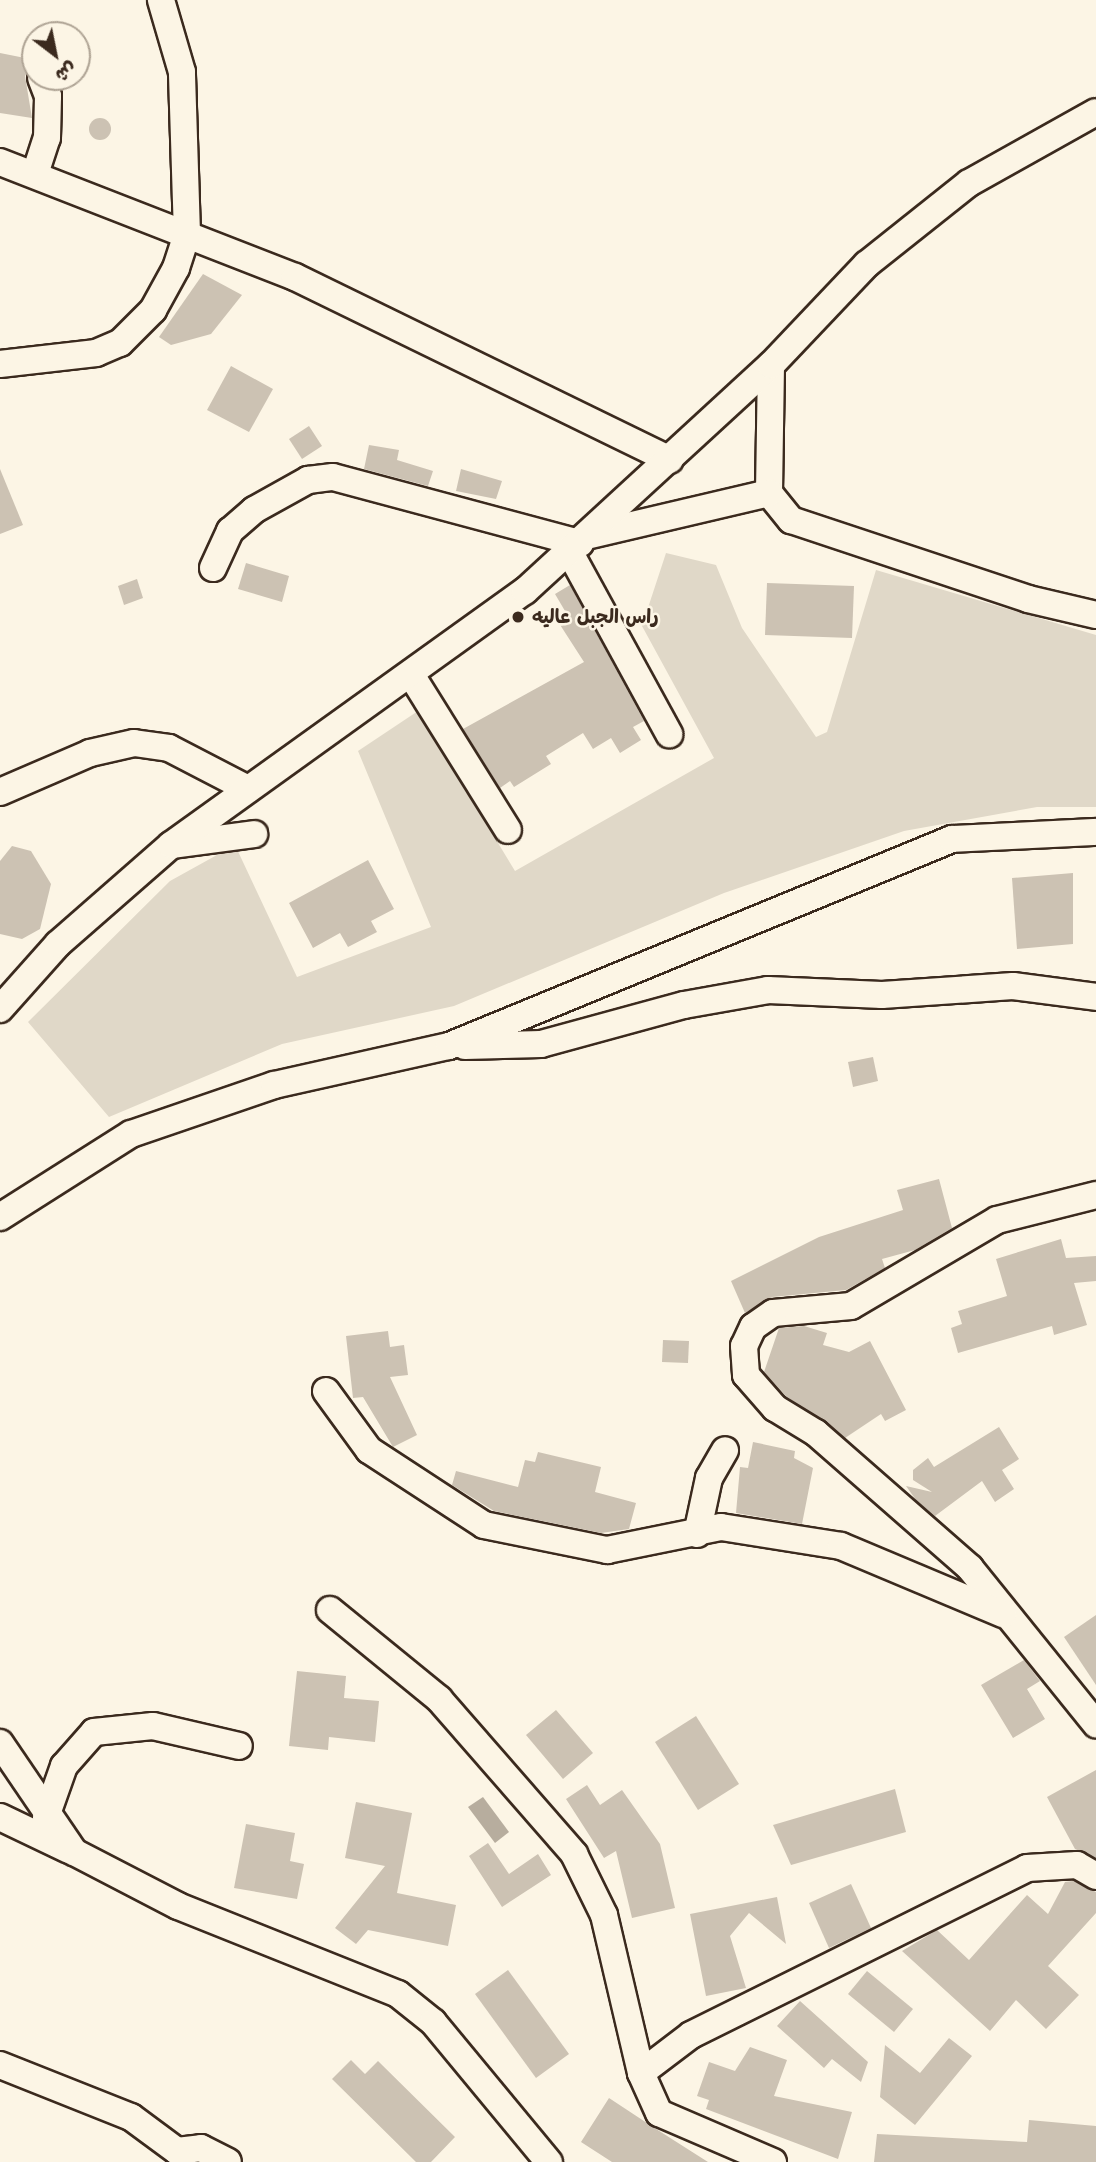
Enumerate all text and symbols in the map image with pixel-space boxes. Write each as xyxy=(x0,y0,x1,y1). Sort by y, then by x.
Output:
north arrow xyxy=(21,21,91,91)
text: ش xyxy=(51,56,82,89)
place label: راس الجبل عاليه xyxy=(532,606,658,628)
marker: راس الجبل عاليه xyxy=(510,609,526,625)

